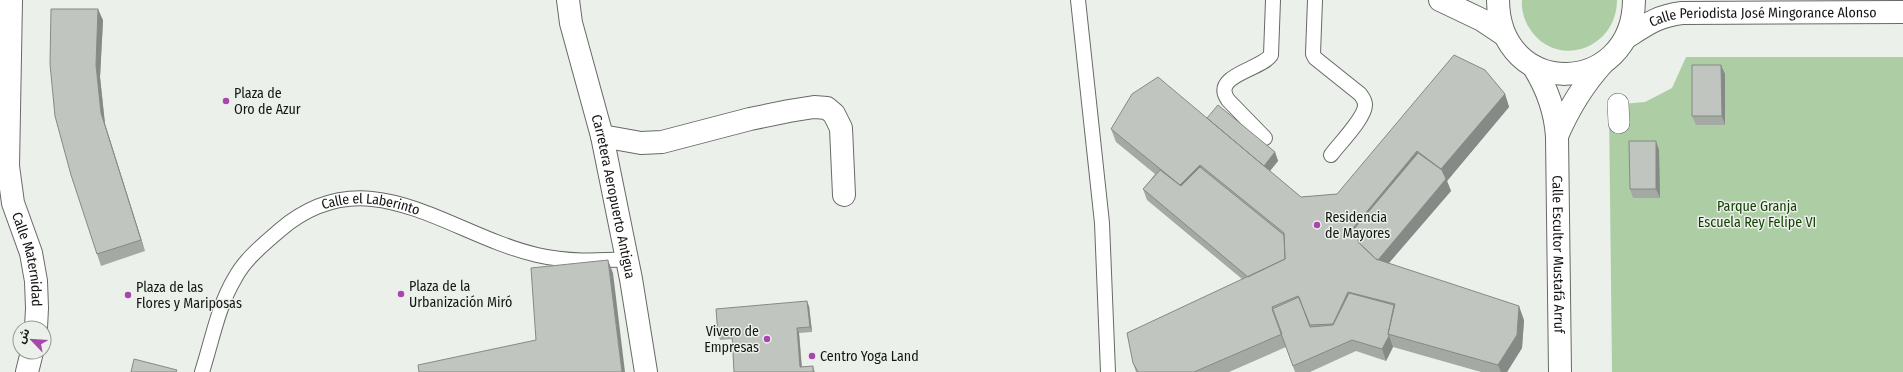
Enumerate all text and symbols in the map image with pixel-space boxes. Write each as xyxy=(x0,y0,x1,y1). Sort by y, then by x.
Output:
street label: Calle Periodista José Mingorance Alonso xyxy=(1646,4,1877,31)
place label: Plaza de Oro de Azur xyxy=(234,85,301,118)
marker: Plaza de Oro de Azur xyxy=(221,96,231,106)
street label: Carretera Aeropuerto Antigua xyxy=(587,113,639,280)
street label: Calle Escultor Mustafá Arruf xyxy=(1548,175,1568,335)
street label: Calle el Laberinto xyxy=(319,190,422,219)
park label: Parque Granja Escuela Rey Felipe VI xyxy=(1698,198,1816,231)
place label: Residencia de Mayores xyxy=(1325,209,1390,242)
street label: Calle Maternidad xyxy=(8,210,45,307)
marker: Residencia de Mayores xyxy=(1312,220,1322,230)
place label: Plaza de la Urbanización Miró xyxy=(409,278,512,311)
place label: Plaza de las Flores y Mariposas xyxy=(136,279,242,312)
marker: Plaza de la Urbanización Miró xyxy=(396,289,406,299)
marker: Plaza de las Flores y Mariposas xyxy=(123,290,133,300)
north arrow xyxy=(12,320,52,360)
place label: Vivero de Empresas xyxy=(704,323,759,356)
text: ش xyxy=(14,326,32,346)
marker: Vivero de Empresas xyxy=(762,334,772,344)
place label: Centro Yoga Land xyxy=(820,348,919,365)
marker: Centro Yoga Land xyxy=(807,351,817,361)

